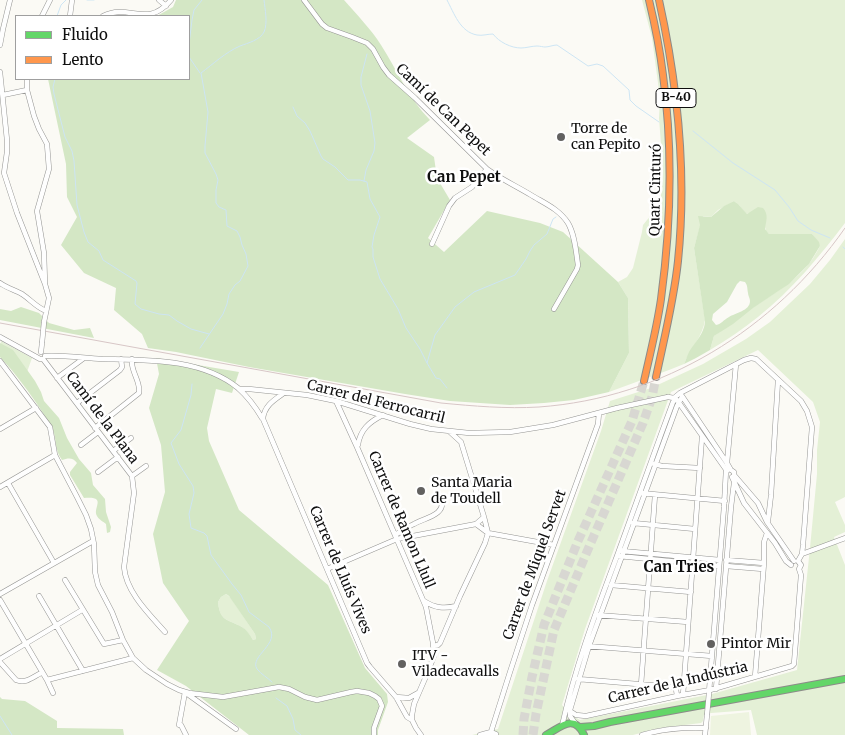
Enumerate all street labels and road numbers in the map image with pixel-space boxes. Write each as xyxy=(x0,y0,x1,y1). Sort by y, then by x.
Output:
street label: Camí de Can Pepet xyxy=(392,61,494,159)
road number: B-40 xyxy=(656,89,696,108)
street label: Quart Cinturó xyxy=(647,144,665,236)
street label: Camí de la Plana xyxy=(62,369,142,467)
street label: Carrer del Ferrocarril xyxy=(305,377,447,427)
street label: Carrer de Ramon Llull xyxy=(364,449,438,591)
street label: Carrer de Miquel Servet xyxy=(500,488,570,642)
street label: Carrer de Lluís Vives xyxy=(305,504,375,636)
street label: Carrer de la Indústria xyxy=(607,659,749,707)

